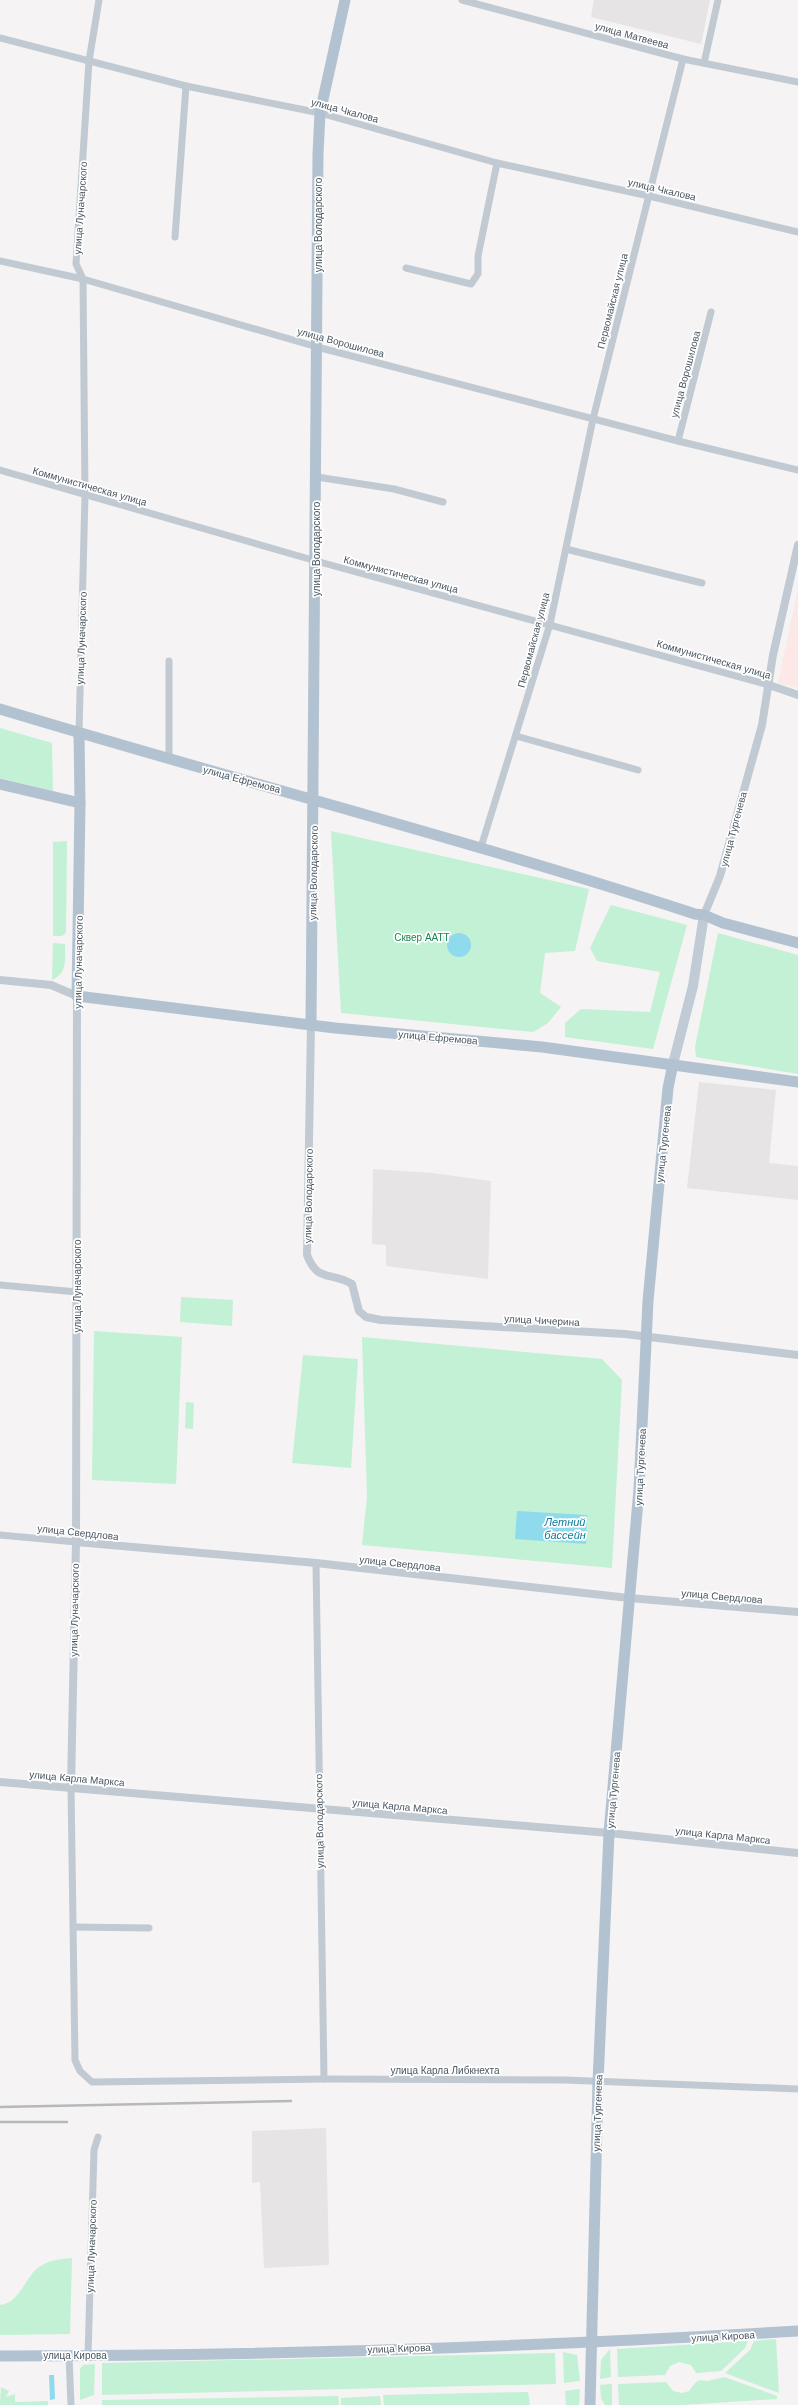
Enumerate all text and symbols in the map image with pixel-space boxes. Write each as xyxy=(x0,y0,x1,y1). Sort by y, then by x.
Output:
street label: улица Матвеева xyxy=(594,20,670,51)
street label: улица Чкалова xyxy=(310,96,380,125)
street label: улица Луначарского xyxy=(72,161,89,255)
street label: улица Чкалова xyxy=(627,176,697,203)
street label: улица Володарского xyxy=(313,177,324,272)
street label: Первомайская улица xyxy=(595,252,630,350)
street label: улица Ворошилова xyxy=(296,326,386,359)
street label: улица Ворошилова xyxy=(669,329,702,419)
street label: Коммунистическая улица xyxy=(32,465,149,508)
street label: улица Володарского xyxy=(311,501,322,596)
street label: Коммунистическая улица xyxy=(342,554,460,595)
street label: улица Луначарского xyxy=(74,591,89,685)
street label: Первомайская улица xyxy=(515,591,552,689)
street label: Коммунистическая улица xyxy=(656,638,773,681)
street label: улица Ефремова xyxy=(202,764,282,795)
street label: улица Тургенева xyxy=(718,790,749,868)
street label: улица Володарского xyxy=(307,825,320,920)
street label: улица Луначарского xyxy=(72,915,85,1009)
park label: Сквер ААТТ xyxy=(394,932,450,943)
street label: улица Ефремова xyxy=(398,1029,478,1046)
street label: улица Тургенева xyxy=(654,1105,673,1183)
street label: улица Володарского xyxy=(302,1148,315,1243)
street label: улица Луначарского xyxy=(72,1239,83,1333)
street label: улица Чичерина xyxy=(504,1313,580,1328)
street label: улица Тургенева xyxy=(633,1428,648,1506)
water label: Летний бассейн xyxy=(544,1516,586,1541)
street label: улица Свердлова xyxy=(37,1523,120,1542)
street label: улица Свердлова xyxy=(359,1554,442,1573)
street label: улица Луначарского xyxy=(68,1563,81,1657)
street label: улица Свердлова xyxy=(681,1587,764,1606)
street label: улица Тургенева xyxy=(605,1751,622,1829)
street label: улица Карла Маркса xyxy=(29,1769,126,1788)
street label: улица Володарского xyxy=(313,1773,326,1868)
street label: улица Карла Маркса xyxy=(352,1797,449,1816)
street label: улица Карла Маркса xyxy=(675,1825,772,1846)
street label: улица Карла Либкнехта xyxy=(390,2065,500,2076)
street label: улица Тургенева xyxy=(591,2074,604,2152)
street label: улица Луначарского xyxy=(84,2199,99,2293)
street label: улица Кирова xyxy=(691,2329,755,2344)
street label: улица Кирова xyxy=(367,2342,431,2355)
street label: улица Кирова xyxy=(43,2350,107,2361)

